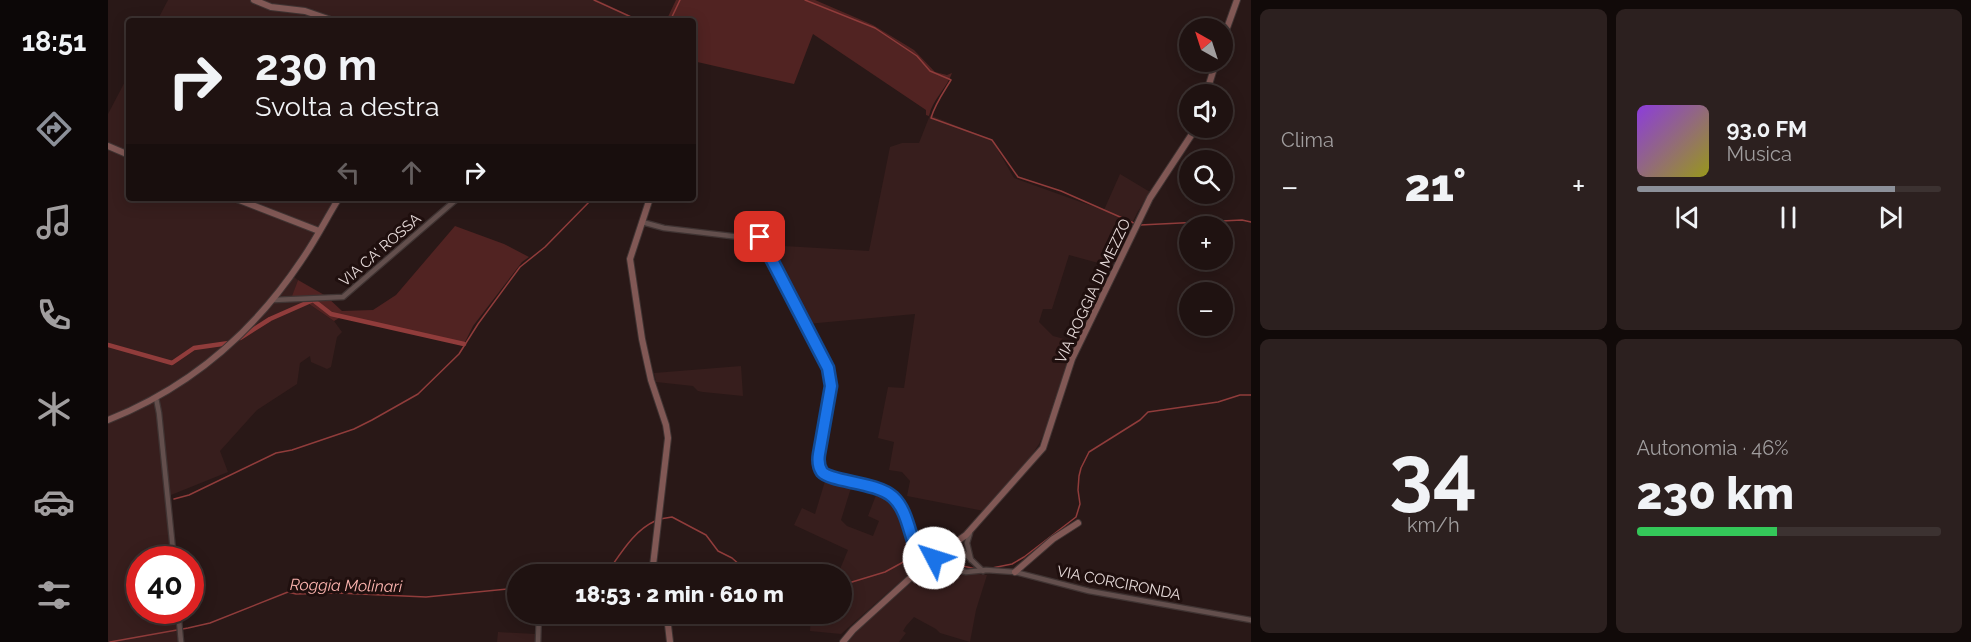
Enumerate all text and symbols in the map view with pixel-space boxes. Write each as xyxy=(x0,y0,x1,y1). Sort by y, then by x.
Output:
north arrow xyxy=(1179,18,1233,72)
map controls xyxy=(1179,18,1233,336)
text: 18:51 xyxy=(22,26,86,57)
text: 230 m xyxy=(255,41,377,90)
icon: right xyxy=(156,42,234,120)
button: sound xyxy=(1179,84,1233,138)
text: Svolta a destra xyxy=(255,91,439,122)
icon: directions xyxy=(33,108,75,150)
text: 93.0 FM xyxy=(1727,116,1807,142)
text: Clima xyxy=(1281,128,1334,152)
text: Musica xyxy=(1727,142,1792,166)
button: search xyxy=(1179,150,1233,204)
icon: left xyxy=(332,156,365,189)
icon: ahead xyxy=(395,156,428,189)
icon: right xyxy=(458,156,491,189)
text: 21° xyxy=(1405,159,1466,212)
text: − xyxy=(1281,167,1299,206)
text: + xyxy=(1572,167,1586,206)
icon: music xyxy=(33,201,75,243)
icon: previous xyxy=(1671,201,1704,234)
icon: pause xyxy=(1772,201,1805,234)
icon: next xyxy=(1874,201,1907,234)
street label: VIA CA' ROSSA xyxy=(335,210,425,290)
pin xyxy=(734,211,785,262)
street label: VIA ROGGIA DI MEZZO xyxy=(1052,216,1134,366)
button: + xyxy=(1179,216,1233,270)
icon: arrive xyxy=(743,220,776,253)
button: − xyxy=(1179,282,1233,336)
icon: phone xyxy=(33,294,75,336)
icon: climate xyxy=(33,388,75,430)
text: 34 xyxy=(1389,428,1477,519)
text: Autonomia · 46% xyxy=(1637,436,1789,460)
text: 230 km xyxy=(1637,467,1794,520)
icon: car xyxy=(33,481,75,523)
text: km/h xyxy=(1407,513,1460,537)
position arrow xyxy=(902,526,966,590)
speed limit sign: 40 xyxy=(126,546,204,624)
street label: VIA CORCIRONDA xyxy=(1056,562,1182,604)
icon: filters xyxy=(33,574,75,616)
water label: Roggia Molinari xyxy=(290,575,403,596)
text: 18:53 · 2 min · 610 m xyxy=(575,581,784,607)

